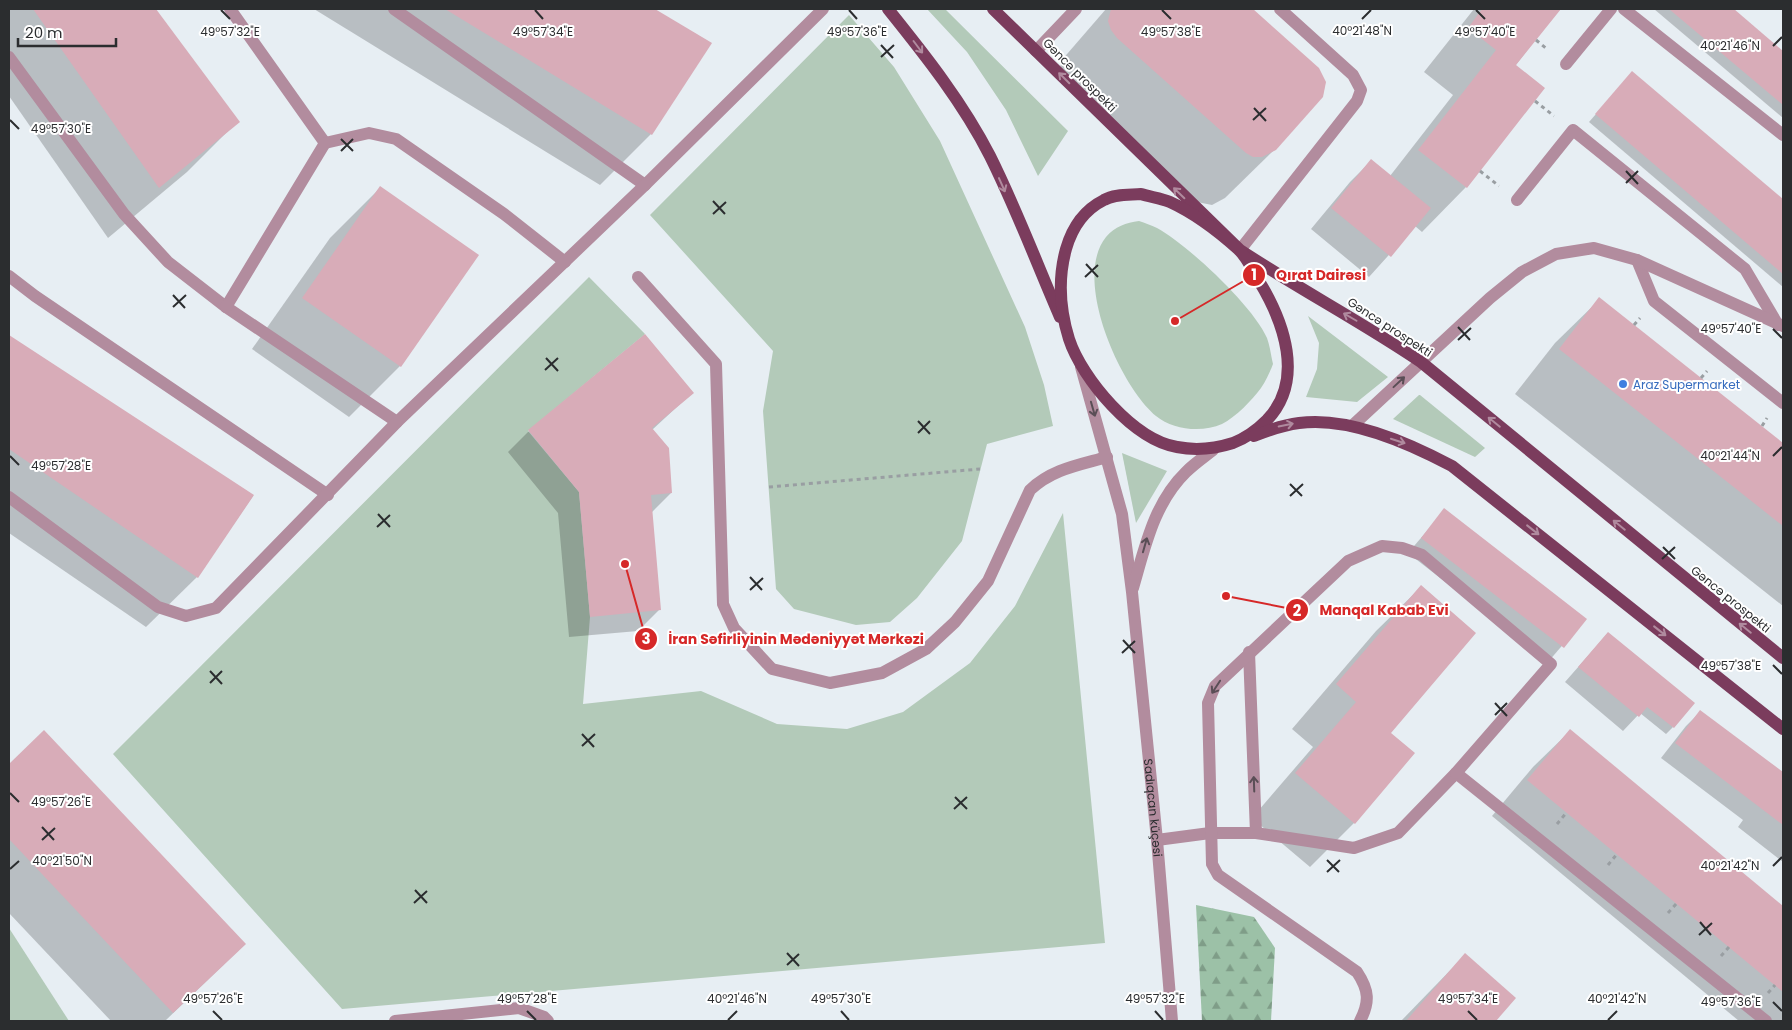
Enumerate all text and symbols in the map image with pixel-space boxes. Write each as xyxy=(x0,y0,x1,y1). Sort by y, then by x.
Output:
scale bar xyxy=(18,15,115,47)
text: 20 m xyxy=(25,22,63,43)
text: 40°21'48"N xyxy=(1332,22,1392,39)
text: 49°57'32"E xyxy=(200,23,260,40)
text: 49°57'34"E xyxy=(513,23,573,40)
text: 49°57'36"E xyxy=(827,23,887,40)
text: 49°57'38"E xyxy=(1141,23,1201,40)
text: 49°57'40"E xyxy=(1455,23,1515,40)
street label: Gəncə prospekti xyxy=(1039,34,1121,116)
text: 40°21'46"N xyxy=(1700,37,1760,54)
one-way arrow xyxy=(913,40,924,53)
one-way arrow xyxy=(1058,72,1070,84)
text: 49°57'30"E xyxy=(31,120,91,137)
one-way arrow xyxy=(998,177,1008,192)
one-way arrow xyxy=(1174,187,1186,199)
callout: Qırat Dairəsi xyxy=(1241,260,1376,289)
text: 1 xyxy=(1251,264,1257,285)
text: Qırat Dairəsi xyxy=(1276,265,1366,285)
street label: Gəncə prospekti xyxy=(1344,293,1436,361)
one-way arrow xyxy=(1343,311,1358,321)
text: 49°57'40"E xyxy=(1701,320,1761,337)
one-way arrow xyxy=(1393,376,1405,388)
place label: Araz Supermarket xyxy=(1633,376,1740,393)
marker: Araz Supermarket xyxy=(1617,378,1629,390)
one-way arrow xyxy=(1088,401,1098,417)
one-way arrow xyxy=(1488,417,1501,428)
one-way arrow xyxy=(1278,420,1294,430)
one-way arrow xyxy=(1390,437,1406,446)
text: 40°21'44"N xyxy=(1700,447,1760,464)
text: 49°57'28"E xyxy=(31,457,91,474)
one-way arrow xyxy=(1613,520,1626,531)
one-way arrow xyxy=(1526,525,1539,536)
one-way arrow xyxy=(1141,538,1151,554)
street label: Gəncə prospekti xyxy=(1688,562,1774,636)
callout: Manqal Kabab Evi xyxy=(1284,596,1458,625)
text: 2 xyxy=(1293,600,1302,621)
text: Manqal Kabab Evi xyxy=(1319,600,1449,620)
one-way arrow xyxy=(1739,622,1752,633)
callout: İran Səfirliyinin Mədəniyyət Mərkəzi xyxy=(633,625,934,654)
one-way arrow xyxy=(1653,626,1666,637)
text: 3 xyxy=(641,628,651,649)
text: İran Səfirliyinin Mədəniyyət Mərkəzi xyxy=(668,629,924,649)
text: 49°57'38"E xyxy=(1701,657,1761,674)
one-way arrow xyxy=(1211,680,1222,694)
street label: Sadıqcan küçəsi xyxy=(1140,758,1167,857)
one-way arrow xyxy=(1250,776,1259,792)
text: 49°57'26"E xyxy=(31,793,91,810)
text: 40°21'50"N xyxy=(32,852,92,869)
text: 40°21'42"N xyxy=(1700,857,1760,874)
text: 49°57'26"E xyxy=(183,990,243,1007)
text: 49°57'28"E xyxy=(497,990,557,1007)
text: 40°21'46"N xyxy=(707,990,767,1007)
text: 49°57'30"E xyxy=(811,990,871,1007)
text: 49°57'32"E xyxy=(1125,990,1185,1007)
text: 49°57'34"E xyxy=(1438,990,1498,1007)
text: 40°21'42"N xyxy=(1587,990,1647,1007)
text: 49°57'36"E xyxy=(1701,993,1761,1010)

